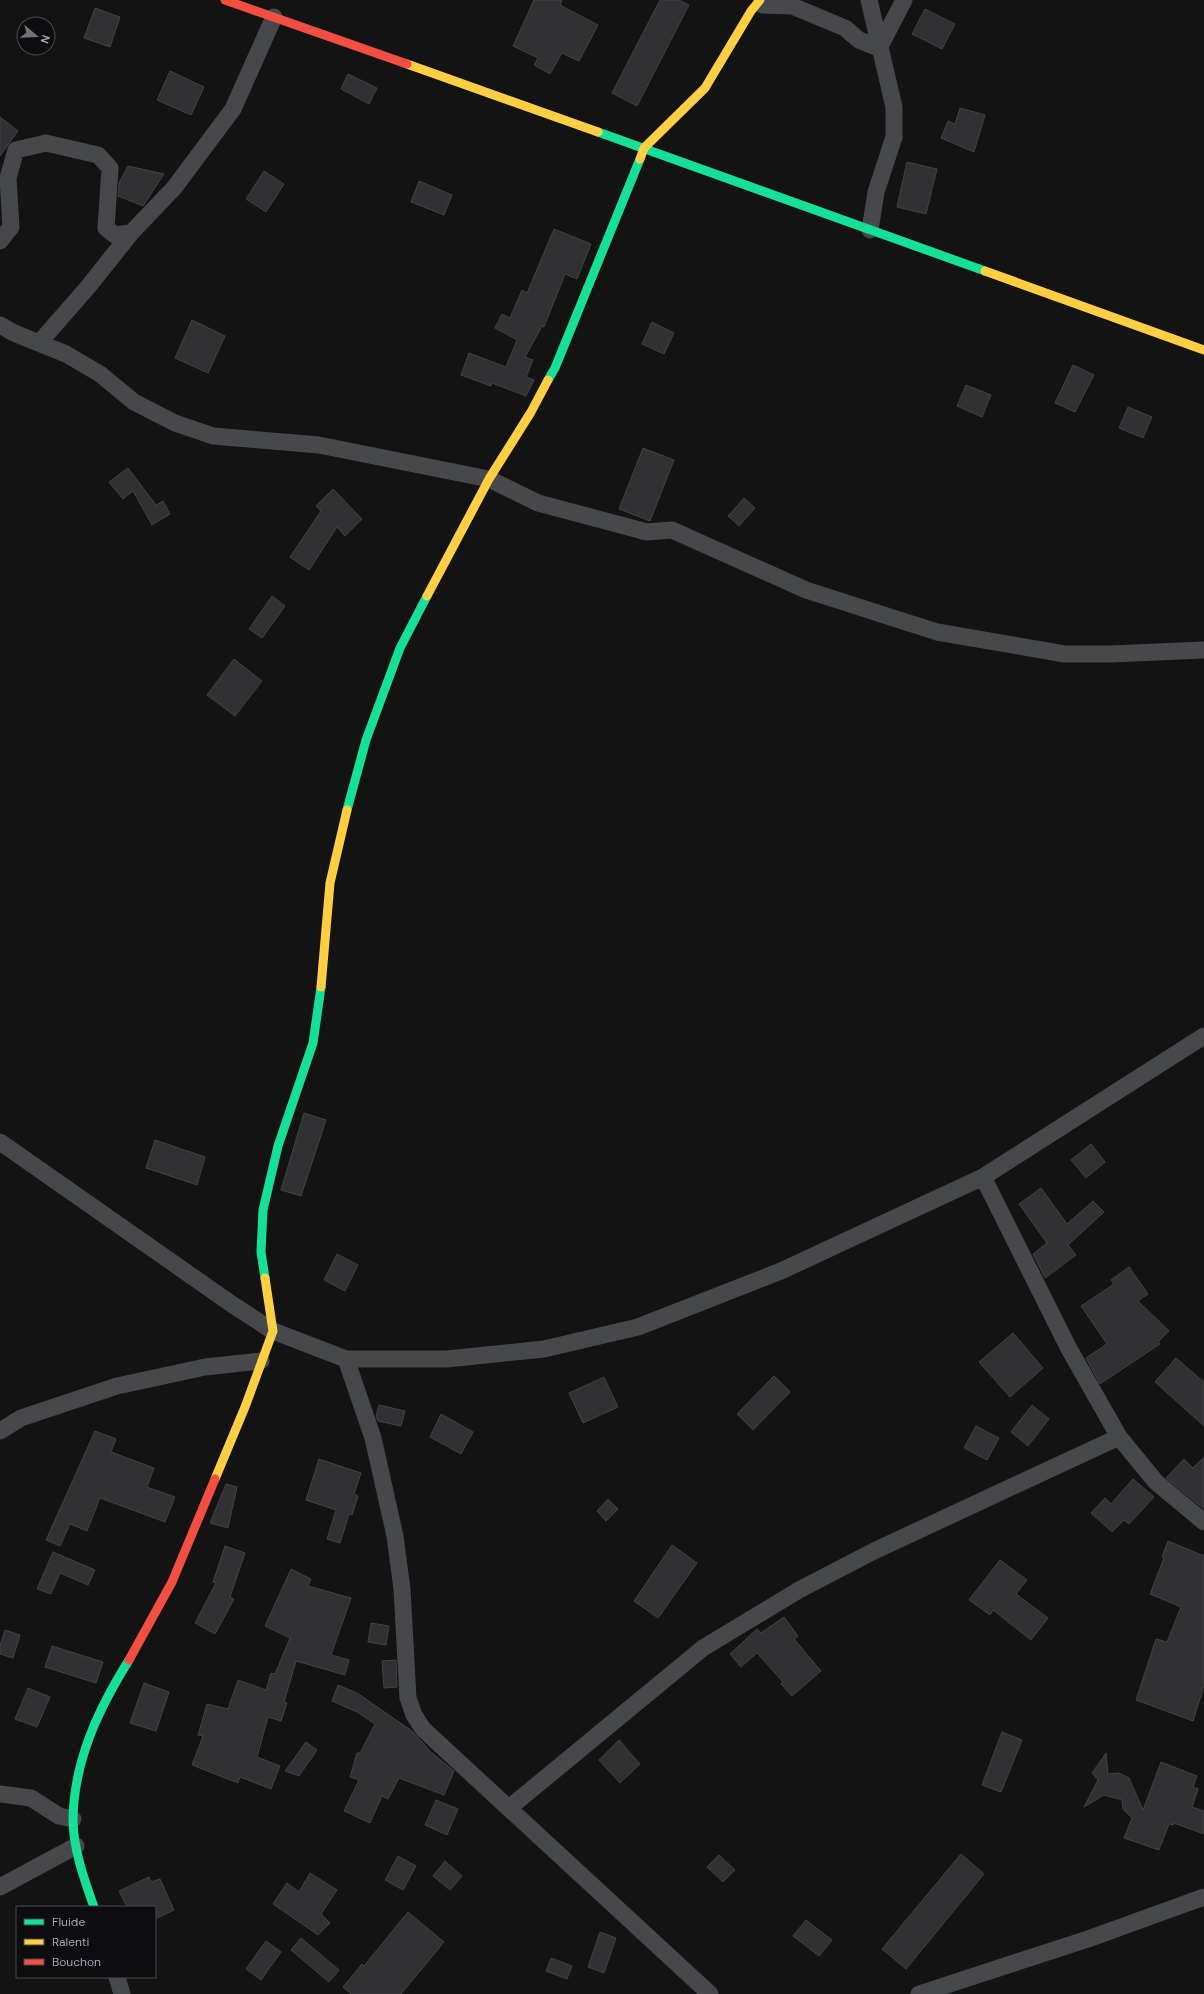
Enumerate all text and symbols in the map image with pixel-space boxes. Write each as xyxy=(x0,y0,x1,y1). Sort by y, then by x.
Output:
north arrow xyxy=(16,16,56,56)
text: N xyxy=(38,33,53,45)
legend xyxy=(16,1906,156,1978)
text: Fluide xyxy=(52,1914,85,1930)
text: Ralenti xyxy=(52,1934,90,1950)
text: Bouchon xyxy=(52,1954,101,1970)

